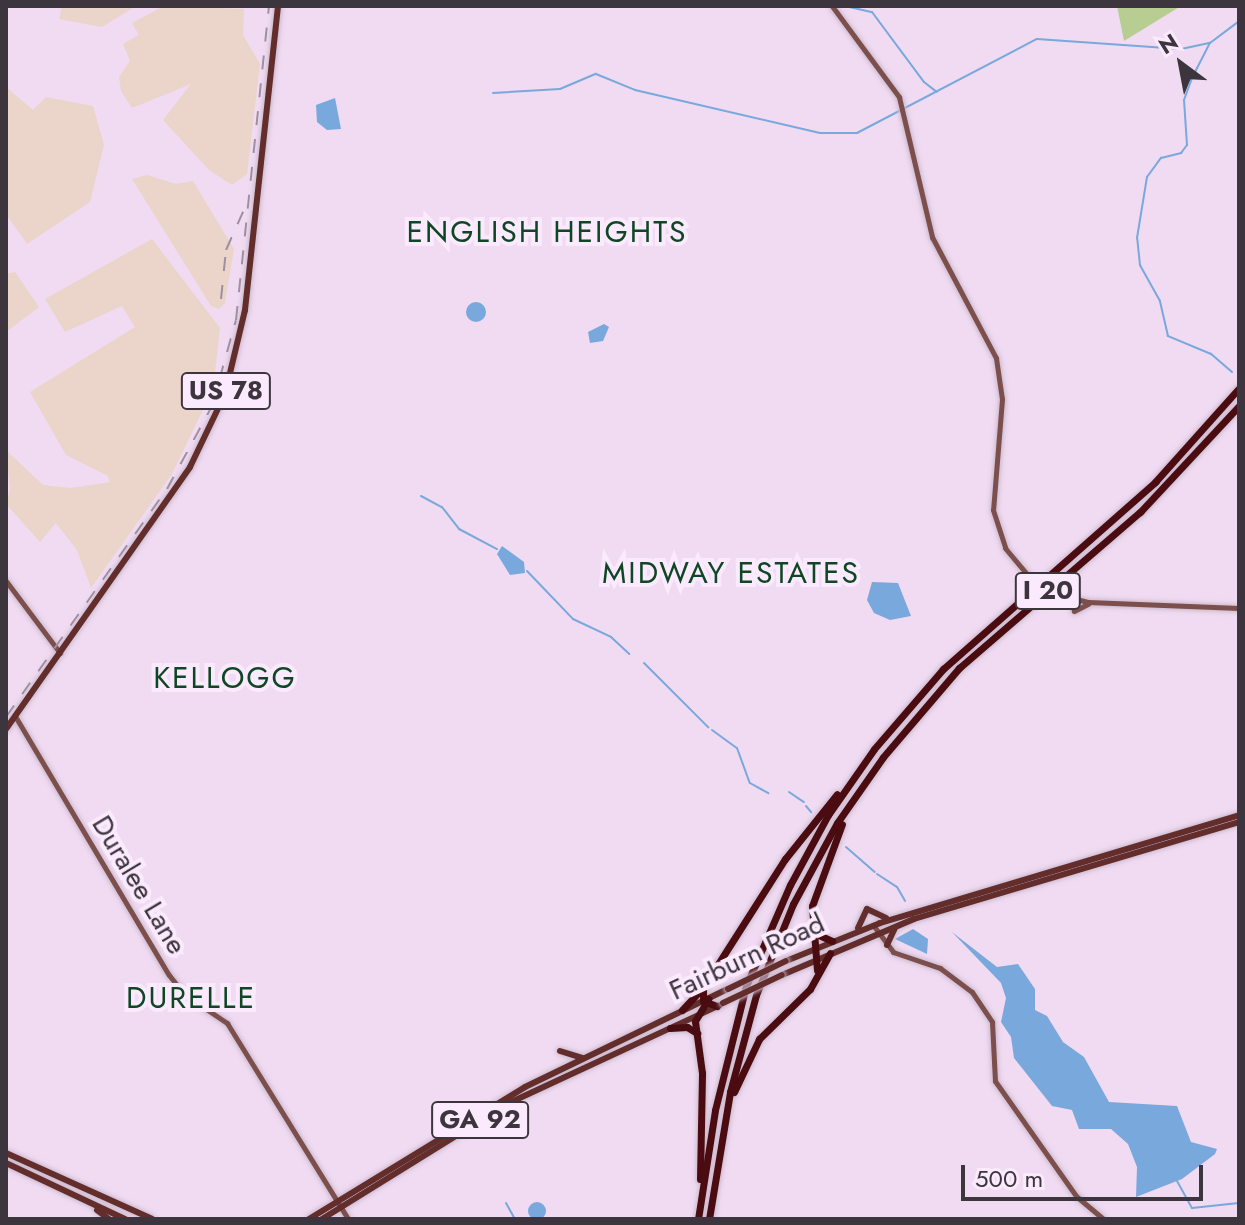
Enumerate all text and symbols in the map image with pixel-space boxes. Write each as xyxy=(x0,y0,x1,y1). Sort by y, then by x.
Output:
north arrow xyxy=(1141,24,1221,104)
text: N xyxy=(1152,25,1184,62)
district label: ENGLISH HEIGHTS xyxy=(406,214,688,250)
road number: US 78 xyxy=(180,369,272,413)
district label: MIDWAY ESTATES xyxy=(602,555,860,591)
road number: I 20 xyxy=(1014,569,1082,613)
district label: KELLOGG xyxy=(153,660,297,696)
street label: Duralee Lane xyxy=(85,810,193,960)
street label: Fairburn Road xyxy=(664,906,830,1008)
district label: DURELLE xyxy=(126,980,256,1016)
road number: GA 92 xyxy=(430,1098,530,1142)
scale bar xyxy=(965,1149,1207,1199)
text: 500 m xyxy=(975,1161,1043,1196)

